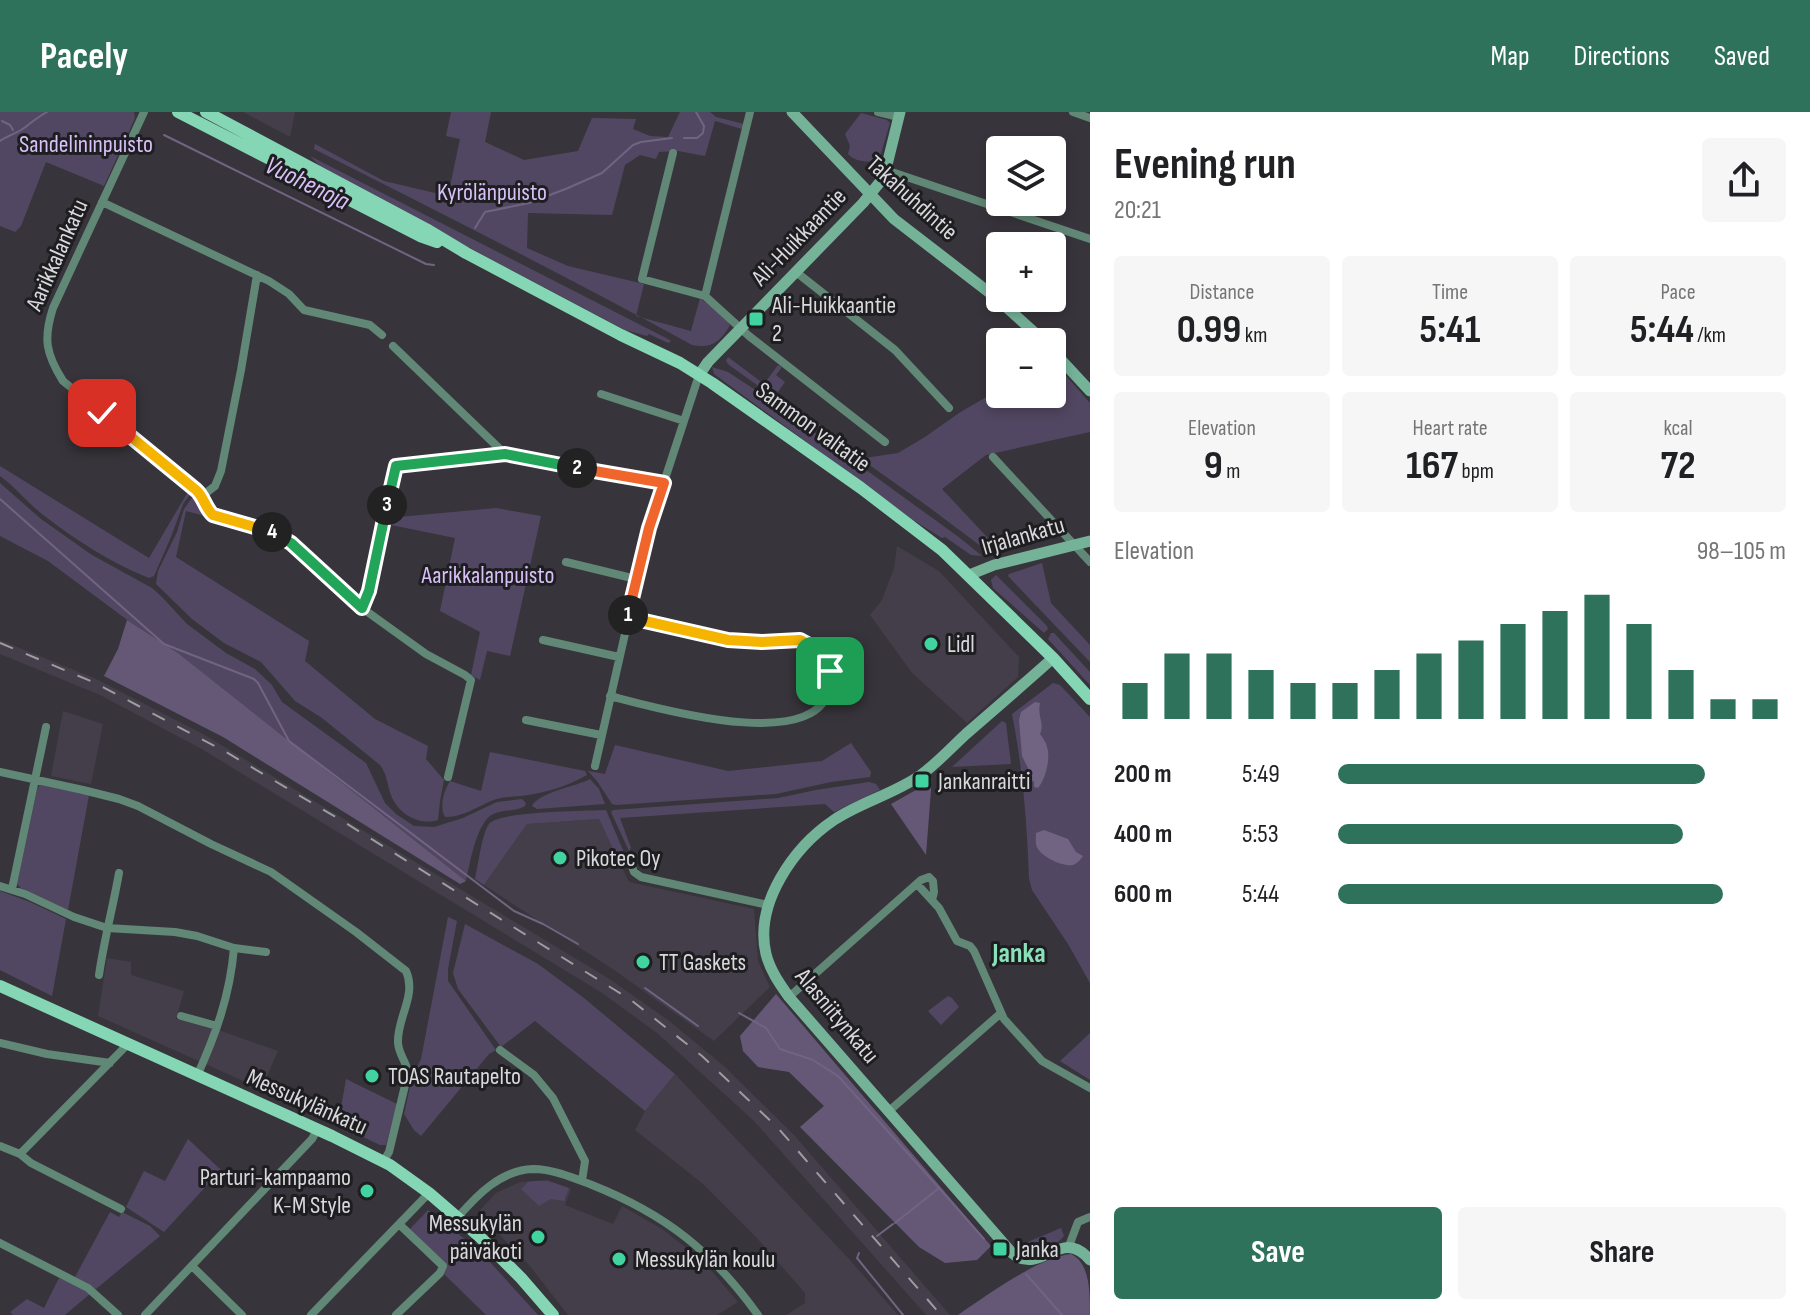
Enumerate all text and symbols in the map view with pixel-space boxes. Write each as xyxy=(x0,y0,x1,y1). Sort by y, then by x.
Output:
text: Pacely xyxy=(40,34,128,79)
text: Map xyxy=(1491,40,1530,73)
text: Directions xyxy=(1574,40,1670,73)
text: Saved xyxy=(1714,40,1770,73)
park label: Sandelininpuisto xyxy=(19,130,153,159)
map controls xyxy=(986,136,1066,408)
button: layers xyxy=(986,136,1066,216)
text: Evening run xyxy=(1114,138,1296,191)
button: share xyxy=(1702,138,1786,222)
water label: Vuohenoja xyxy=(260,150,355,218)
street label: Takahuhdintie xyxy=(860,150,964,246)
park label: Kyrölänpuisto xyxy=(437,178,547,207)
street label: Ali-Huikkaantie xyxy=(745,182,853,292)
street label: Aarikkalankatu xyxy=(19,195,94,316)
text: 20:21 xyxy=(1114,195,1161,226)
button: + xyxy=(986,232,1066,312)
text: Distance xyxy=(1190,279,1254,306)
text: Time xyxy=(1432,279,1468,306)
text: Pace xyxy=(1660,279,1696,306)
place label: Ali-Huikkaantie 2 xyxy=(771,291,896,348)
text: 0.99 xyxy=(1177,306,1241,354)
text: 5:41 xyxy=(1420,306,1480,354)
text: 5:44 xyxy=(1630,306,1694,354)
marker: Ali-Huikkaantie 2 xyxy=(747,310,765,328)
text: km xyxy=(1241,322,1267,349)
text: /km xyxy=(1694,322,1726,349)
button: − xyxy=(986,328,1066,408)
street label: Sammon valtatie xyxy=(750,376,876,478)
pin xyxy=(68,379,136,447)
icon: check xyxy=(80,391,124,435)
text: Elevation xyxy=(1188,415,1256,442)
text: Heart rate xyxy=(1412,415,1488,442)
text: kcal xyxy=(1663,415,1693,442)
text: 9 xyxy=(1204,442,1223,490)
text: 167 xyxy=(1406,442,1458,490)
text: 72 xyxy=(1661,442,1695,490)
pin: 2 xyxy=(557,448,597,488)
text: 2 xyxy=(572,454,582,481)
text: m xyxy=(1223,458,1240,485)
text: bpm xyxy=(1458,458,1494,485)
pin: 3 xyxy=(367,485,407,525)
text: 3 xyxy=(382,491,392,518)
street label: Irjalankatu xyxy=(978,510,1068,562)
pin: 4 xyxy=(252,512,292,552)
text: 4 xyxy=(267,518,277,545)
text: Elevation xyxy=(1114,536,1194,567)
text: 98–105 m xyxy=(1697,536,1786,567)
park label: Aarikkalanpuisto xyxy=(421,561,554,590)
pin: 1 xyxy=(608,595,648,635)
text: 1 xyxy=(624,601,632,628)
place label: Lidl xyxy=(947,630,975,659)
marker: Lidl xyxy=(922,635,940,653)
pin xyxy=(796,637,864,705)
icon: arrive xyxy=(808,649,852,693)
text: 200 m xyxy=(1114,759,1171,790)
text: 5:49 xyxy=(1242,759,1280,790)
place label: Jankanraitti xyxy=(937,767,1030,796)
marker: Jankanraitti xyxy=(913,772,931,790)
text: 400 m xyxy=(1114,819,1172,850)
text: 5:53 xyxy=(1242,819,1279,850)
place label: Pikotec Oy xyxy=(576,844,661,873)
marker: Pikotec Oy xyxy=(551,849,569,867)
text: 600 m xyxy=(1114,879,1172,910)
text: 5:44 xyxy=(1242,879,1279,910)
district label: Janka xyxy=(991,937,1046,970)
place label: TT Gaskets xyxy=(659,948,746,977)
marker: TT Gaskets xyxy=(634,953,652,971)
street label: Alasniitynkatu xyxy=(788,962,885,1069)
place label: TOAS Rautapelto xyxy=(388,1062,521,1091)
street label: Messukylänkatu xyxy=(242,1063,372,1141)
marker: TOAS Rautapelto xyxy=(363,1067,381,1085)
place label: Parturi-kampaamo K-M Style xyxy=(200,1163,351,1220)
marker: Parturi-kampaamo K-M Style xyxy=(358,1182,376,1200)
button: Save xyxy=(1114,1207,1442,1299)
button: Share xyxy=(1458,1207,1786,1299)
place label: Messukylän päiväkoti xyxy=(429,1209,522,1266)
marker: Messukylän päiväkoti xyxy=(529,1228,547,1246)
place label: Janka xyxy=(1015,1235,1059,1264)
marker: Janka xyxy=(991,1240,1009,1258)
place label: Messukylän koulu xyxy=(635,1245,775,1274)
marker: Messukylän koulu xyxy=(610,1250,628,1268)

